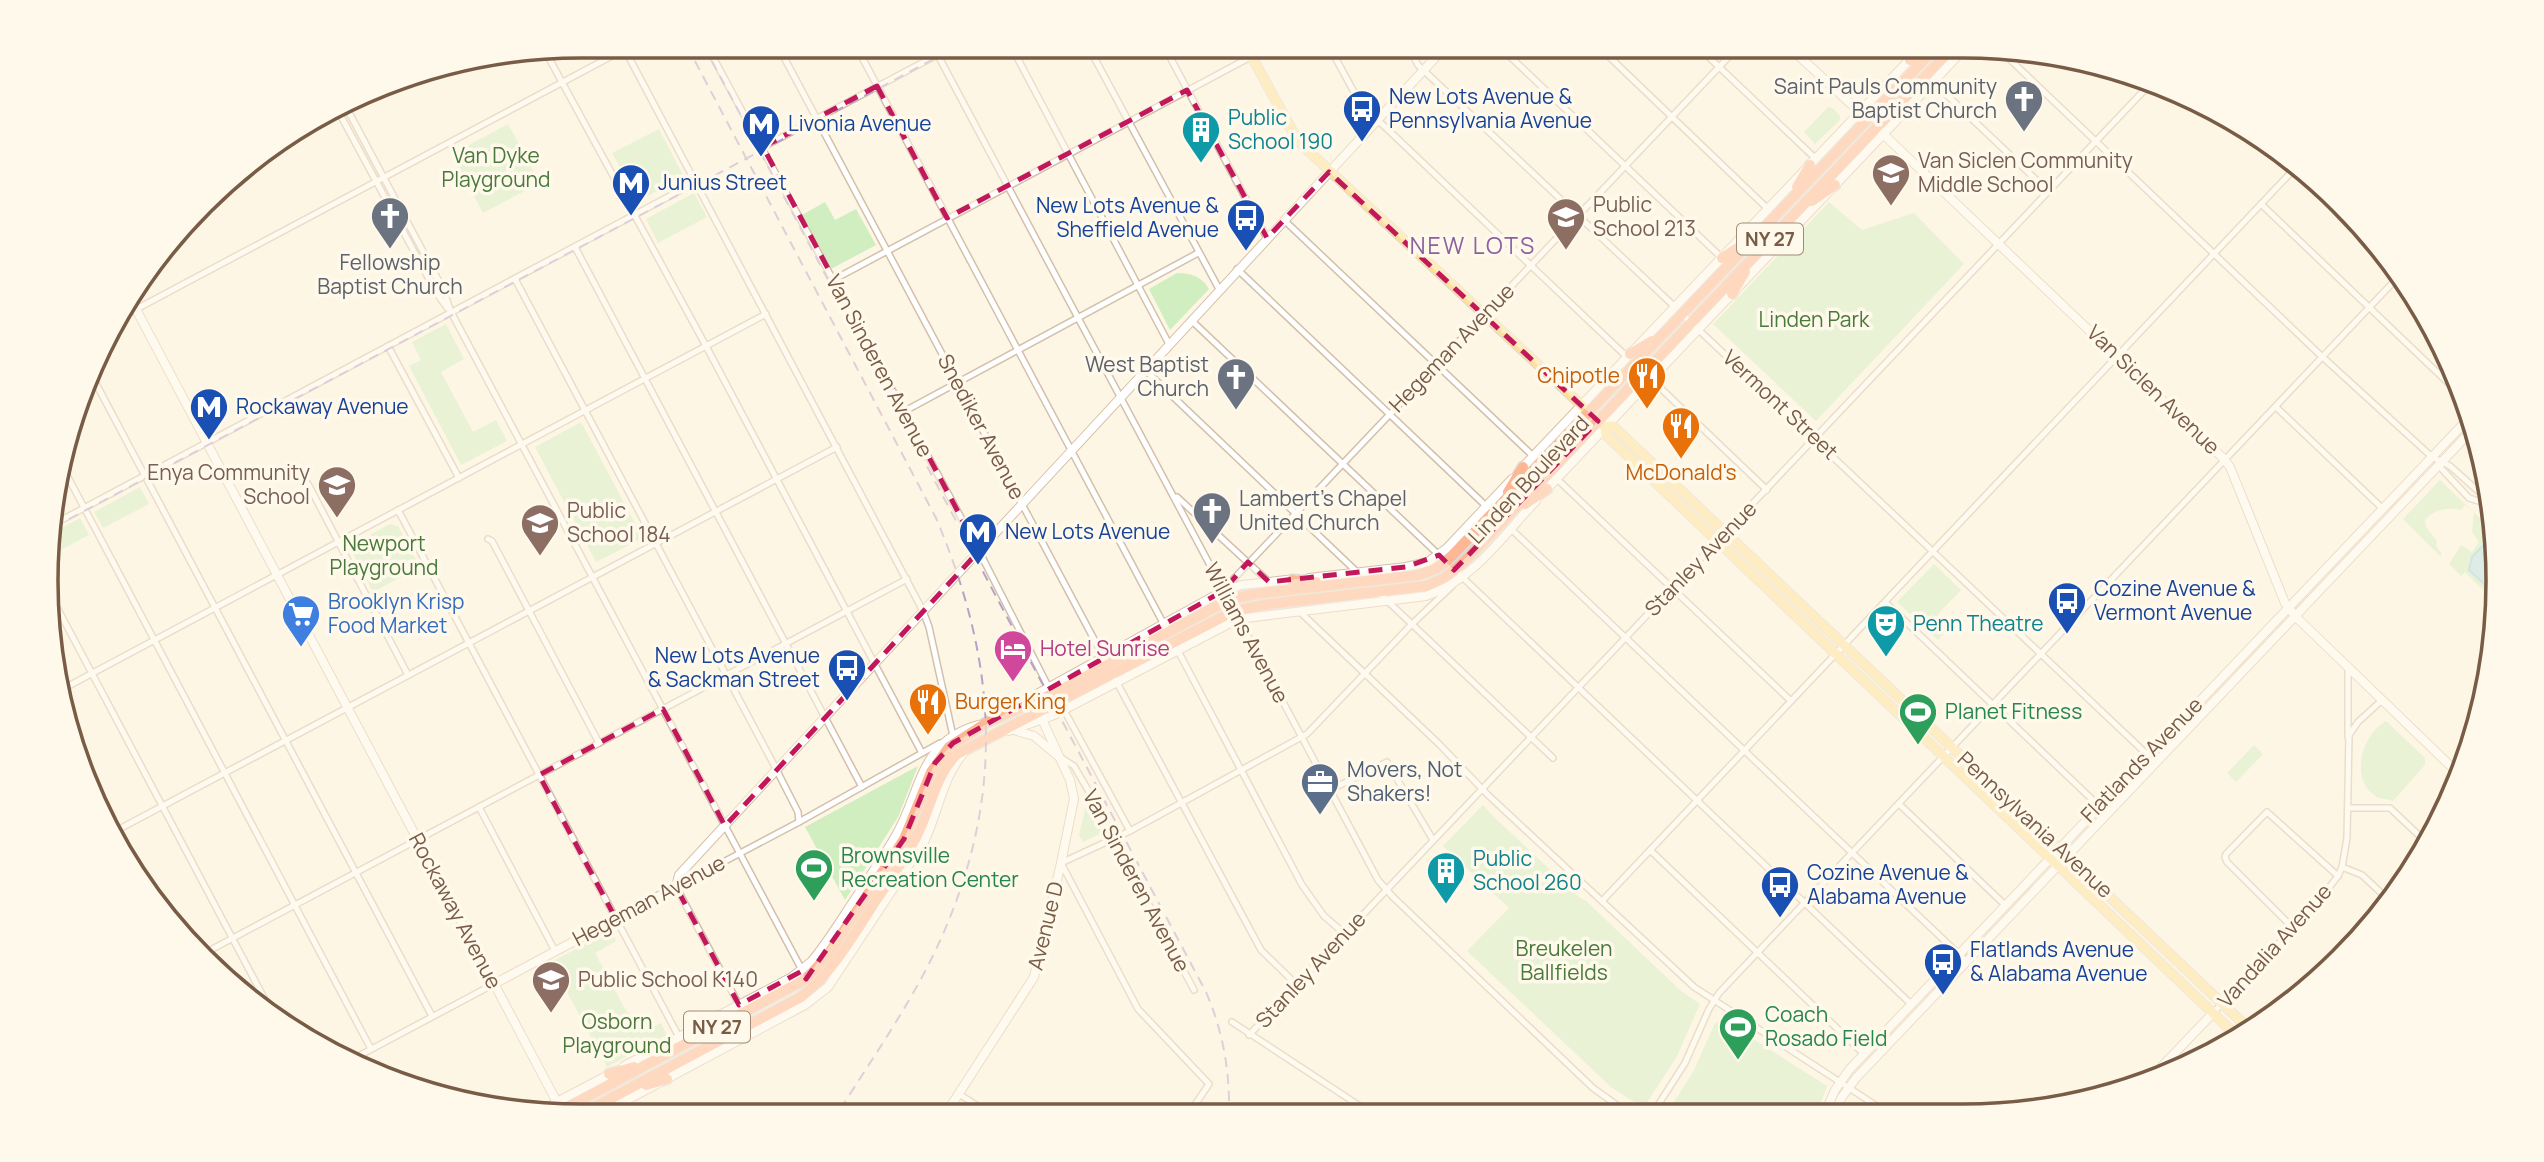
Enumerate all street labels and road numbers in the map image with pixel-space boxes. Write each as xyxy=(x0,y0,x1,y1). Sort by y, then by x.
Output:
road number: NY 27 xyxy=(1737,224,1803,255)
street label: Van Sinderen Avenue xyxy=(820,269,940,462)
street label: Hegeman Avenue xyxy=(1382,277,1520,418)
street label: Van Siclen Avenue xyxy=(2081,319,2226,460)
street label: Vermont Street xyxy=(1717,343,1844,465)
street label: Snediker Avenue xyxy=(932,349,1032,504)
street label: Linden Boulevard xyxy=(1462,409,1595,549)
street label: Stanley Avenue xyxy=(1638,495,1762,622)
street label: Williams Avenue xyxy=(1198,557,1296,708)
street label: Flatlands Avenue xyxy=(2074,691,2208,828)
street label: Pennsylvania Avenue xyxy=(1952,745,2119,904)
street label: Van Sinderen Avenue xyxy=(1077,784,1197,977)
street label: Rockaway Avenue xyxy=(403,828,509,993)
street label: Hegeman Avenue xyxy=(567,848,730,952)
street label: Vandalia Avenue xyxy=(2211,877,2337,1013)
street label: Avenue D xyxy=(1021,879,1070,973)
street label: Stanley Avenue xyxy=(1249,905,1372,1034)
road number: NY 27 xyxy=(684,1012,750,1042)

